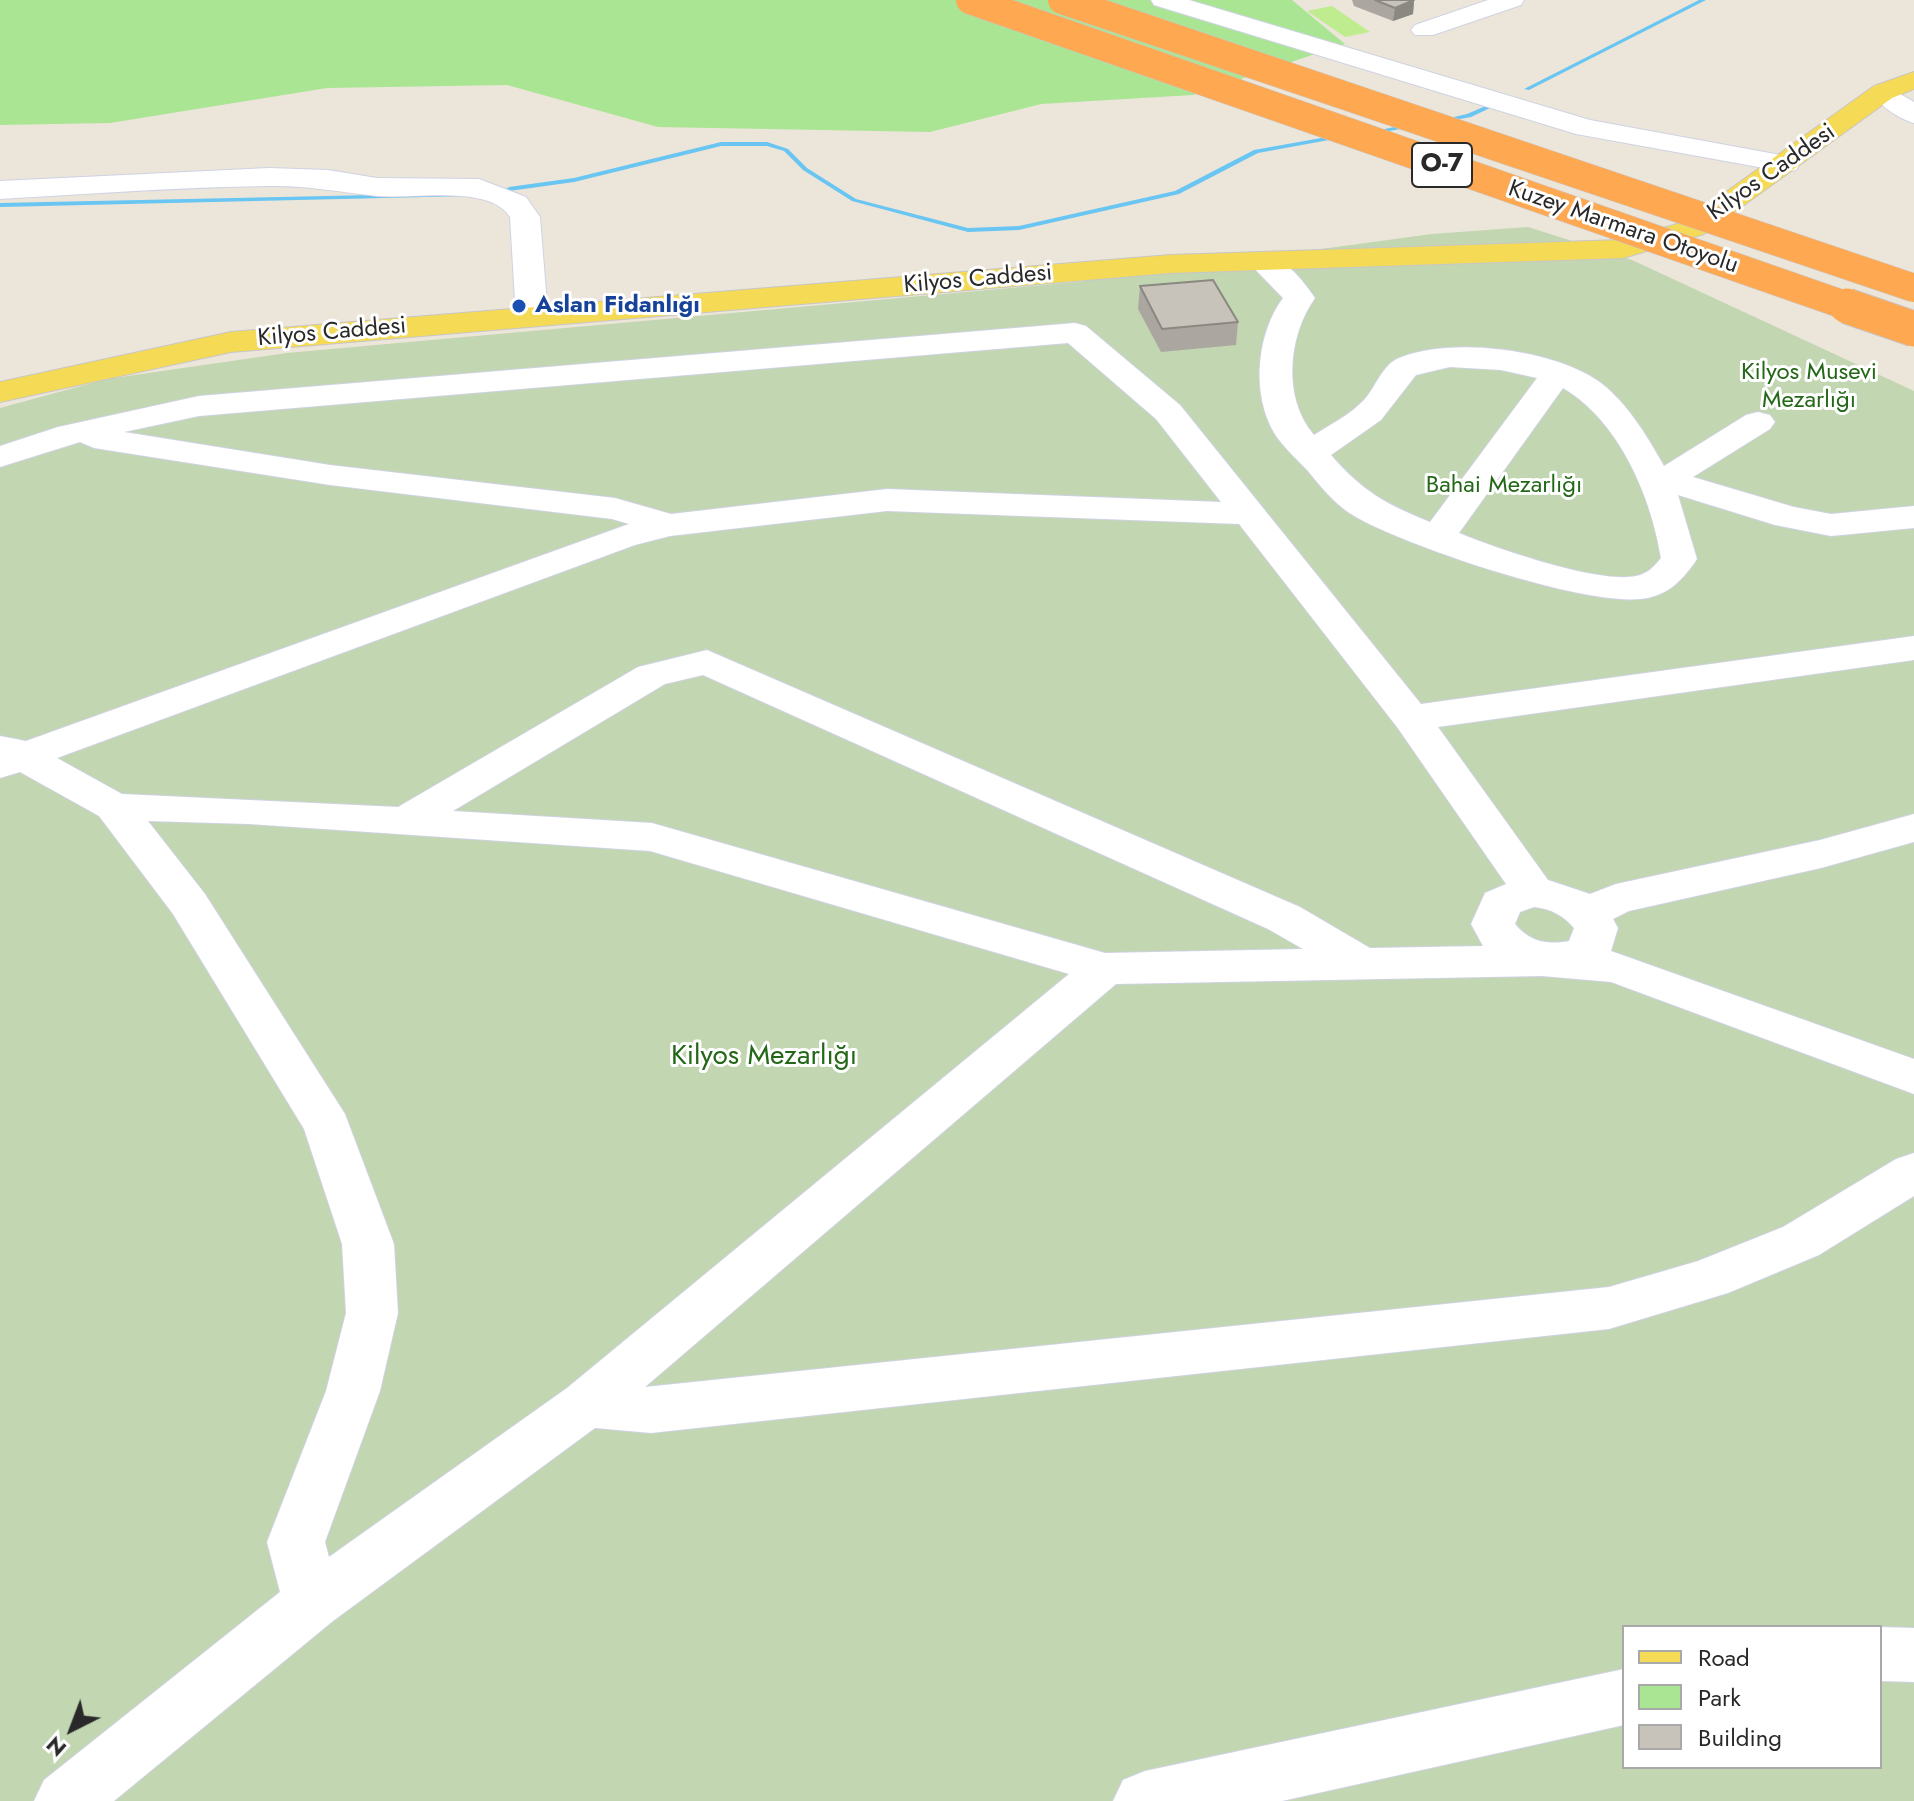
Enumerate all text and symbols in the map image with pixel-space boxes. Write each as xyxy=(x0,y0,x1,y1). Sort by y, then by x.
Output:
street label: Kilyos Caddesi xyxy=(1703,118,1841,228)
road number: O-7 xyxy=(1412,143,1472,187)
street label: Kuzey Marmara Otoyolu xyxy=(1504,175,1742,281)
street label: Kilyos Caddesi xyxy=(902,259,1054,301)
place label: Aslan Fidanlığı xyxy=(535,292,700,320)
marker: Aslan Fidanlığı xyxy=(510,297,528,315)
street label: Kilyos Caddesi xyxy=(256,312,408,354)
park label: Kilyos Musevi Mezarlığı xyxy=(1741,359,1877,415)
park label: Bahai Mezarlığı xyxy=(1426,472,1582,500)
park label: Kilyos Mezarlığı xyxy=(671,1040,857,1074)
legend xyxy=(1622,1625,1882,1769)
text: Road xyxy=(1698,1640,1750,1675)
text: Park xyxy=(1698,1680,1741,1715)
north arrow xyxy=(32,1689,112,1769)
text: Building xyxy=(1698,1720,1782,1755)
text: N xyxy=(39,1729,73,1765)

